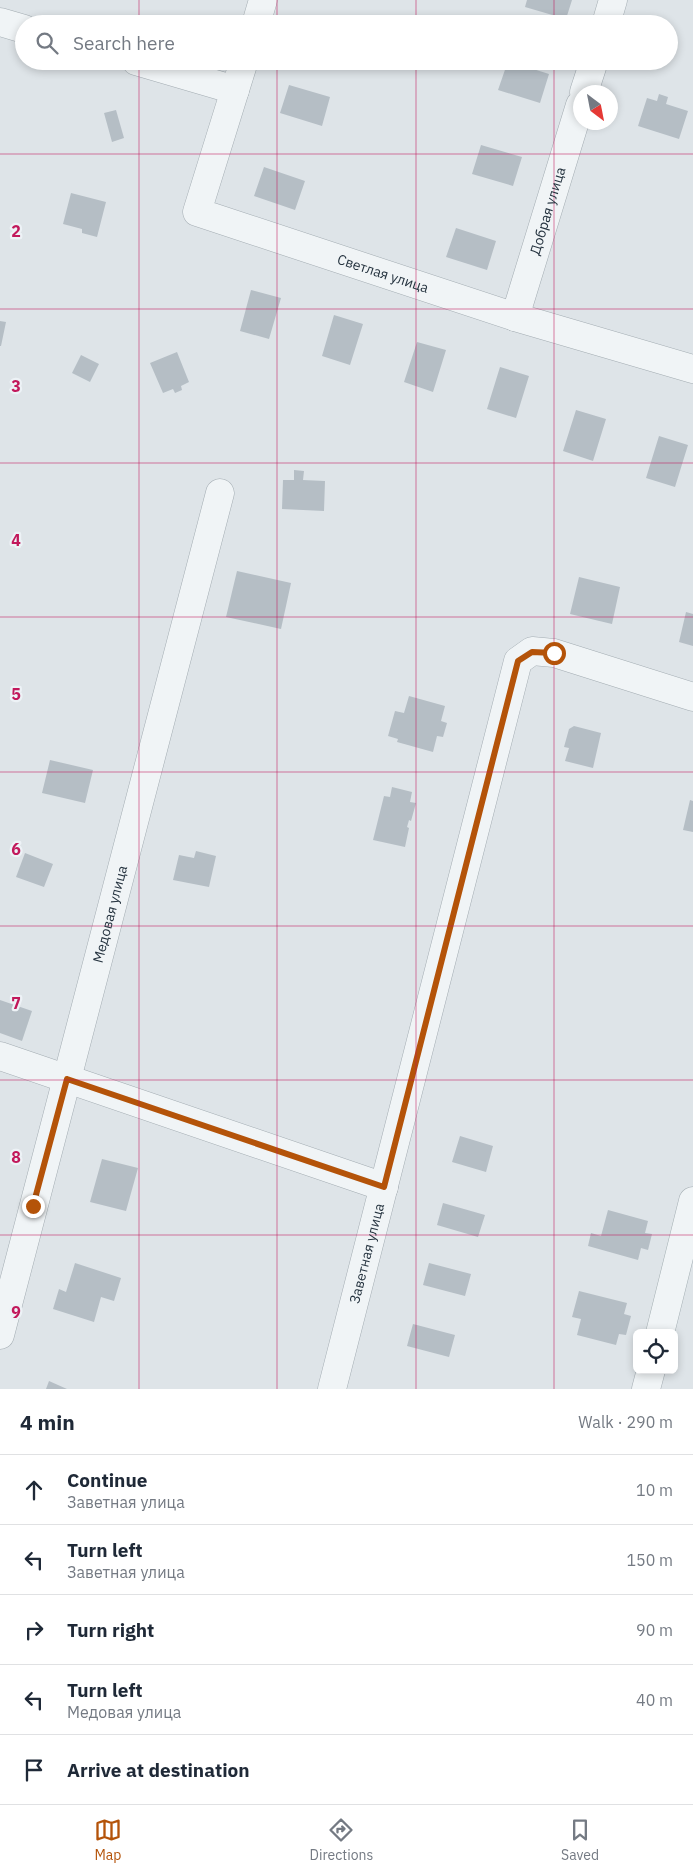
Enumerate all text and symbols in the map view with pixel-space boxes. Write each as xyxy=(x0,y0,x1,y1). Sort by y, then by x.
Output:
search box xyxy=(15,15,678,70)
icon: search xyxy=(33,29,61,57)
text: Search here xyxy=(73,31,175,55)
north arrow xyxy=(573,85,618,130)
street label: Добрая улица xyxy=(526,164,570,257)
text: 2 xyxy=(11,221,21,241)
street label: Светлая улица xyxy=(335,250,432,297)
text: 3 xyxy=(11,376,21,396)
text: 4 xyxy=(11,530,21,550)
route start xyxy=(543,642,566,665)
text: 5 xyxy=(11,684,21,704)
text: 6 xyxy=(11,839,21,859)
street label: Медовая улица xyxy=(89,863,131,965)
text: 7 xyxy=(11,993,21,1013)
text: 8 xyxy=(11,1147,21,1167)
route end xyxy=(22,1195,45,1218)
street label: Заветная улица xyxy=(345,1201,388,1306)
text: 9 xyxy=(11,1302,21,1322)
map controls xyxy=(633,1329,678,1374)
button: locate xyxy=(633,1329,678,1374)
text: 4 min xyxy=(20,1408,75,1436)
text: Walk · 290 m xyxy=(578,1412,673,1432)
text: Continue xyxy=(67,1468,147,1492)
icon: ahead xyxy=(20,1476,48,1504)
text: 10 m xyxy=(636,1480,673,1500)
text: Заветная улица xyxy=(67,1492,185,1512)
text: Turn left xyxy=(67,1538,143,1562)
icon: left xyxy=(20,1546,48,1574)
text: 150 m xyxy=(626,1550,673,1570)
text: Заветная улица xyxy=(67,1562,185,1582)
icon: right xyxy=(20,1616,48,1644)
text: Turn right xyxy=(67,1618,154,1642)
text: 90 m xyxy=(636,1620,673,1640)
text: Turn left xyxy=(67,1678,143,1702)
icon: left xyxy=(20,1686,48,1714)
text: 40 m xyxy=(636,1690,673,1710)
text: Медовая улица xyxy=(67,1702,181,1722)
icon: arrive xyxy=(20,1756,48,1784)
text: Arrive at destination xyxy=(67,1758,250,1782)
tab: Map xyxy=(94,1816,122,1864)
tab: Directions xyxy=(310,1816,373,1864)
tab: Saved xyxy=(561,1816,599,1864)

